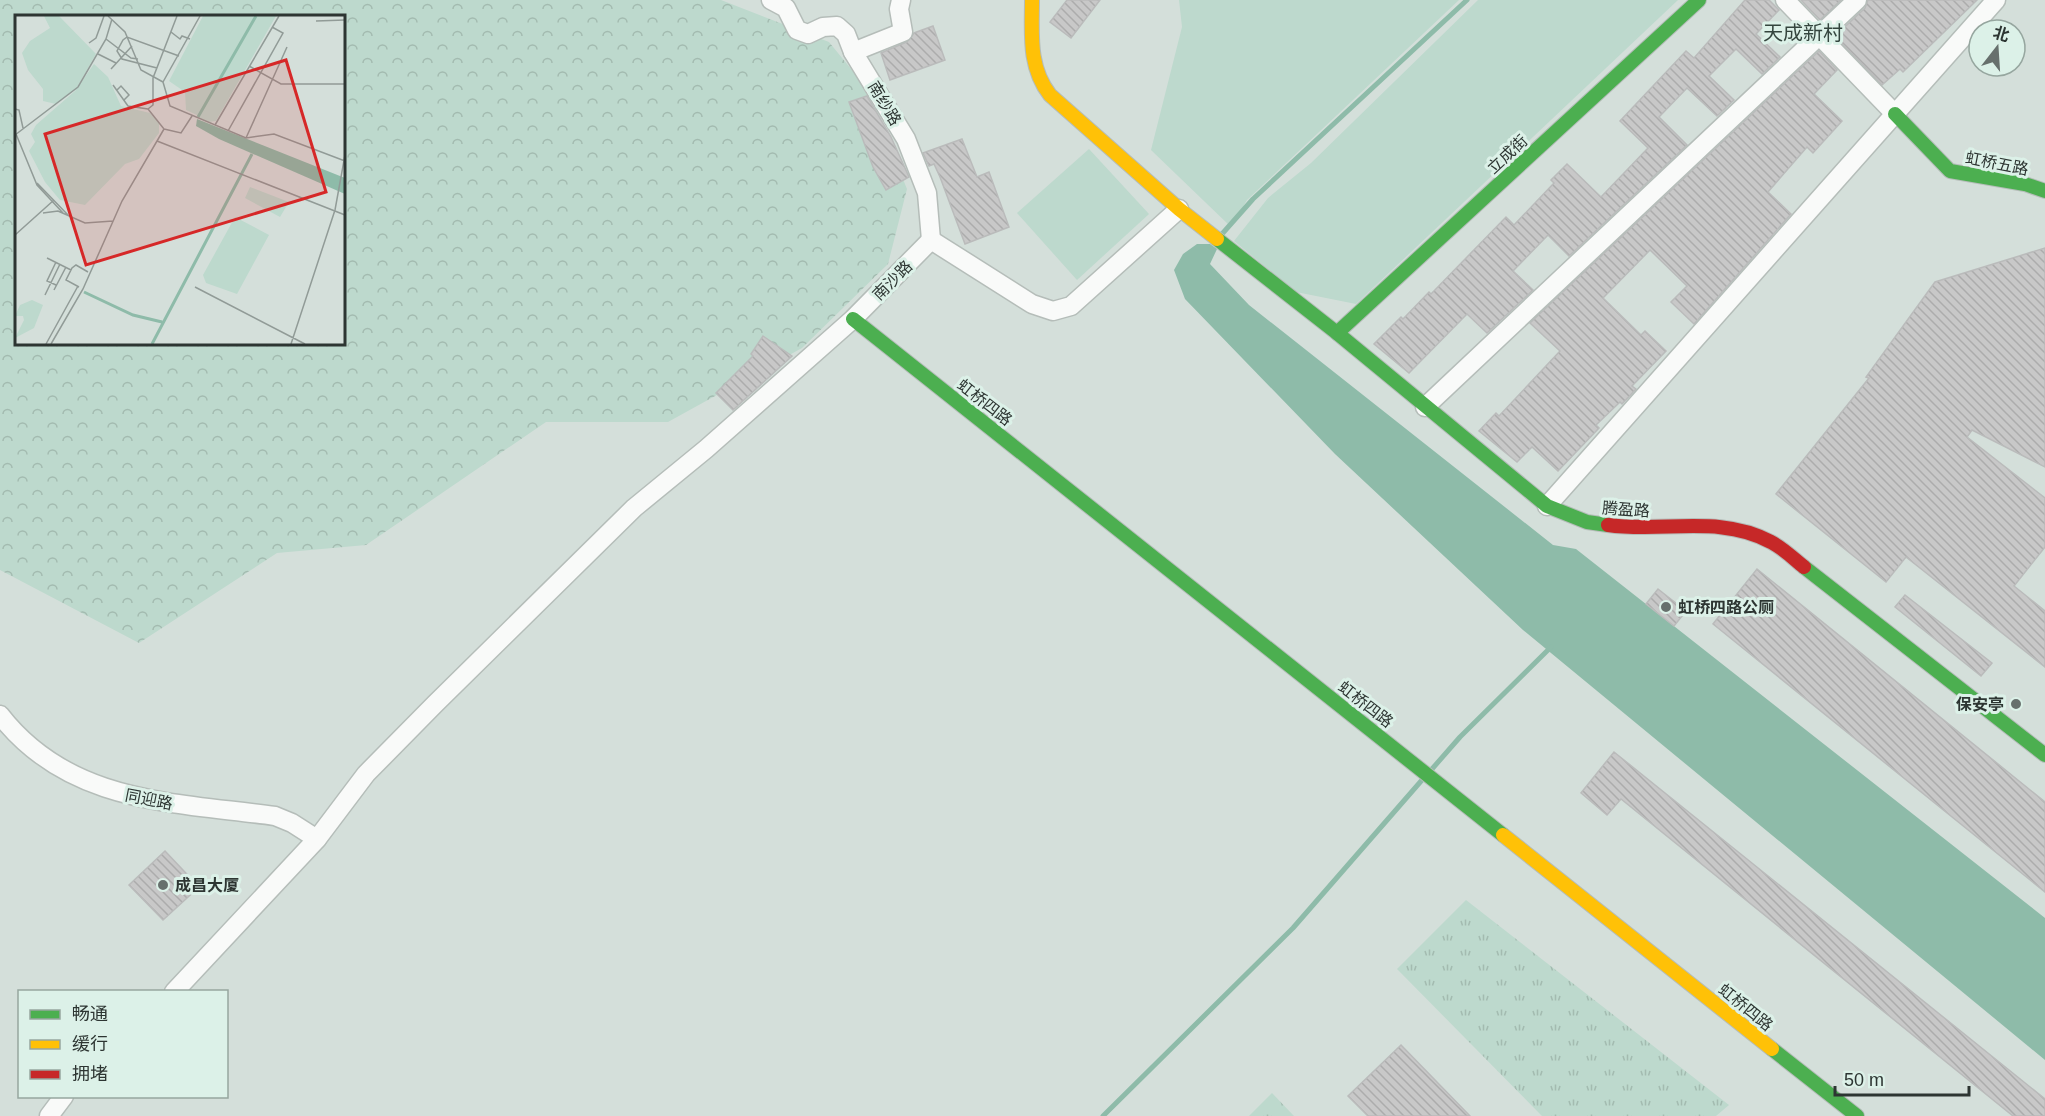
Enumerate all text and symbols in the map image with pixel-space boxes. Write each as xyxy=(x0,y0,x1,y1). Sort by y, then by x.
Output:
inset map xyxy=(15,15,345,345)
north arrow xyxy=(1967,18,2027,78)
district label: 天成新村 xyxy=(1763,22,1843,44)
text: 北 xyxy=(1991,24,2011,45)
street label: 南纱路 xyxy=(865,78,904,128)
street label: 立成街 xyxy=(1484,132,1531,177)
street label: 虹桥五路 xyxy=(1964,149,2030,178)
street label: 南沙路 xyxy=(869,257,915,303)
street label: 虹桥四路 xyxy=(954,376,1015,429)
street label: 腾盈路 xyxy=(1601,499,1651,520)
place label: 虹桥四路公厕 xyxy=(1678,599,1774,616)
marker: 虹桥四路公厕 xyxy=(1659,600,1673,614)
street label: 虹桥四路 xyxy=(1335,678,1396,731)
place label: 保安亭 xyxy=(1956,696,2004,713)
marker: 保安亭 xyxy=(2009,697,2023,711)
street label: 同迎路 xyxy=(124,787,174,812)
place label: 成昌大厦 xyxy=(175,876,239,894)
marker: 成昌大厦 xyxy=(156,878,170,892)
street label: 虹桥四路 xyxy=(1715,981,1776,1034)
legend xyxy=(18,990,228,1098)
text: 畅通 xyxy=(72,1004,108,1024)
text: 缓行 xyxy=(72,1034,108,1054)
scale bar xyxy=(1835,1059,1968,1097)
text: 拥堵 xyxy=(72,1064,108,1084)
text: 50 m xyxy=(1844,1070,1884,1090)

